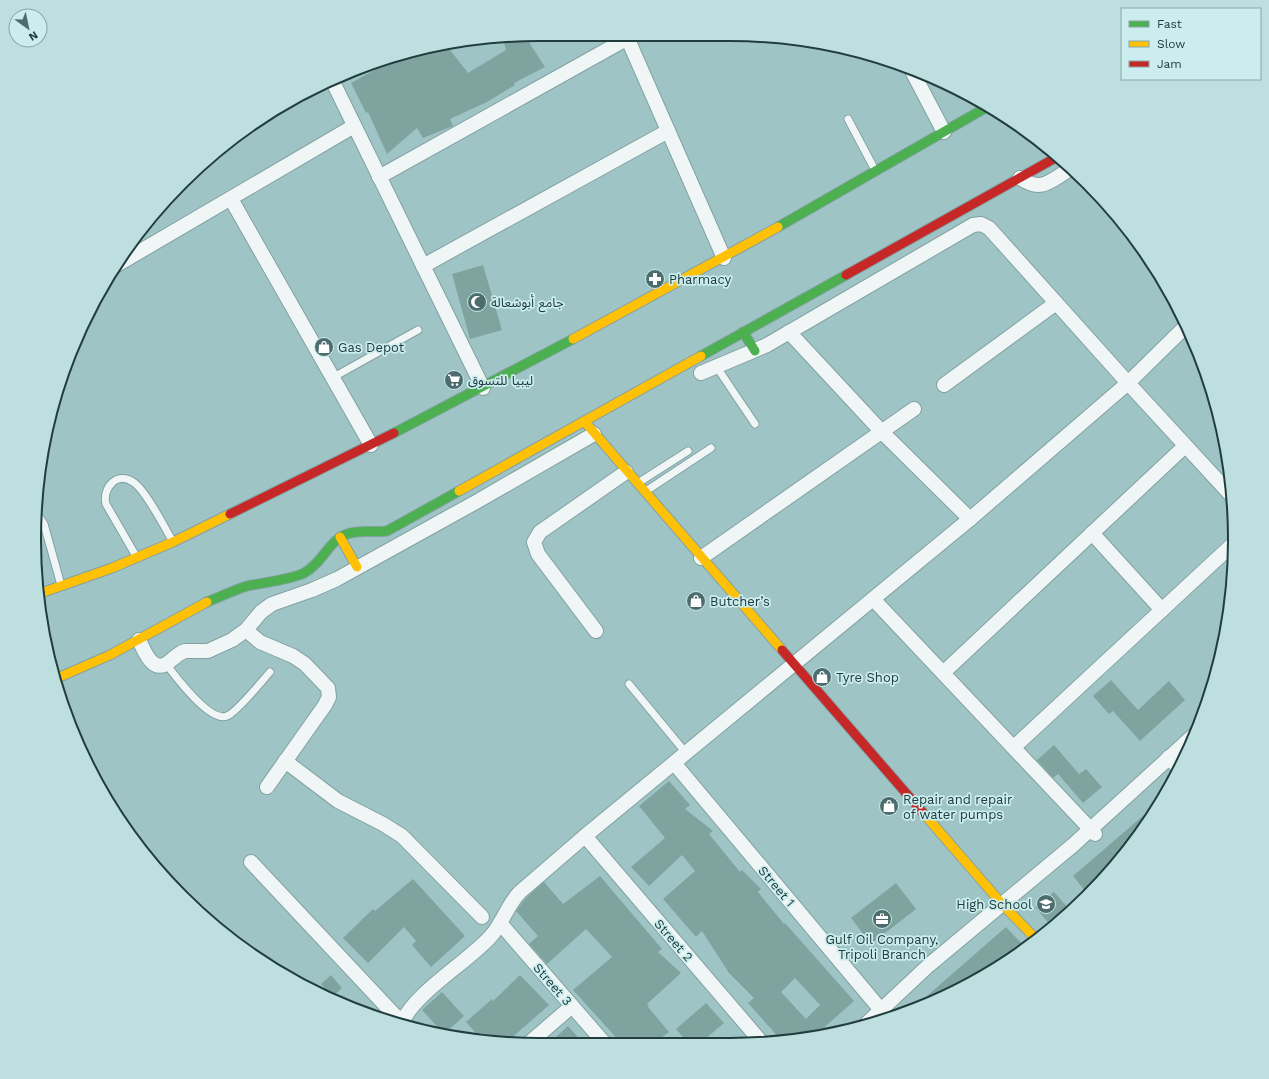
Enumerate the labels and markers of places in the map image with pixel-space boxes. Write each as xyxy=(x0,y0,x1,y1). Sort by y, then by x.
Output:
pharmacy icon: Pharmacy xyxy=(644,268,666,290)
place label: Pharmacy xyxy=(669,272,731,287)
mosque icon: جامع أبوشعالة xyxy=(466,291,488,313)
place label: جامع أبوشعالة xyxy=(491,294,564,313)
shop icon: Gas Depot xyxy=(313,336,335,358)
place label: Gas Depot xyxy=(338,340,405,355)
supermarket icon: ليبيا للتسوق xyxy=(443,369,465,391)
place label: ليبيا للتسوق xyxy=(468,373,533,388)
shop icon: Butcher’s xyxy=(685,590,707,612)
place label: Butcher’s xyxy=(710,594,770,609)
shop icon: Tyre Shop xyxy=(811,666,833,688)
place label: Tyre Shop xyxy=(836,670,899,685)
place label: Repair and repair of water pumps xyxy=(903,792,1012,822)
shop icon: Repair and repair of water pumps xyxy=(878,795,900,817)
school or university icon: High School xyxy=(1035,893,1057,915)
place label: High School xyxy=(956,897,1032,912)
office icon: Gulf Oil Company, Tripoli Branch xyxy=(871,908,893,930)
place label: Gulf Oil Company, Tripoli Branch xyxy=(825,932,939,962)

